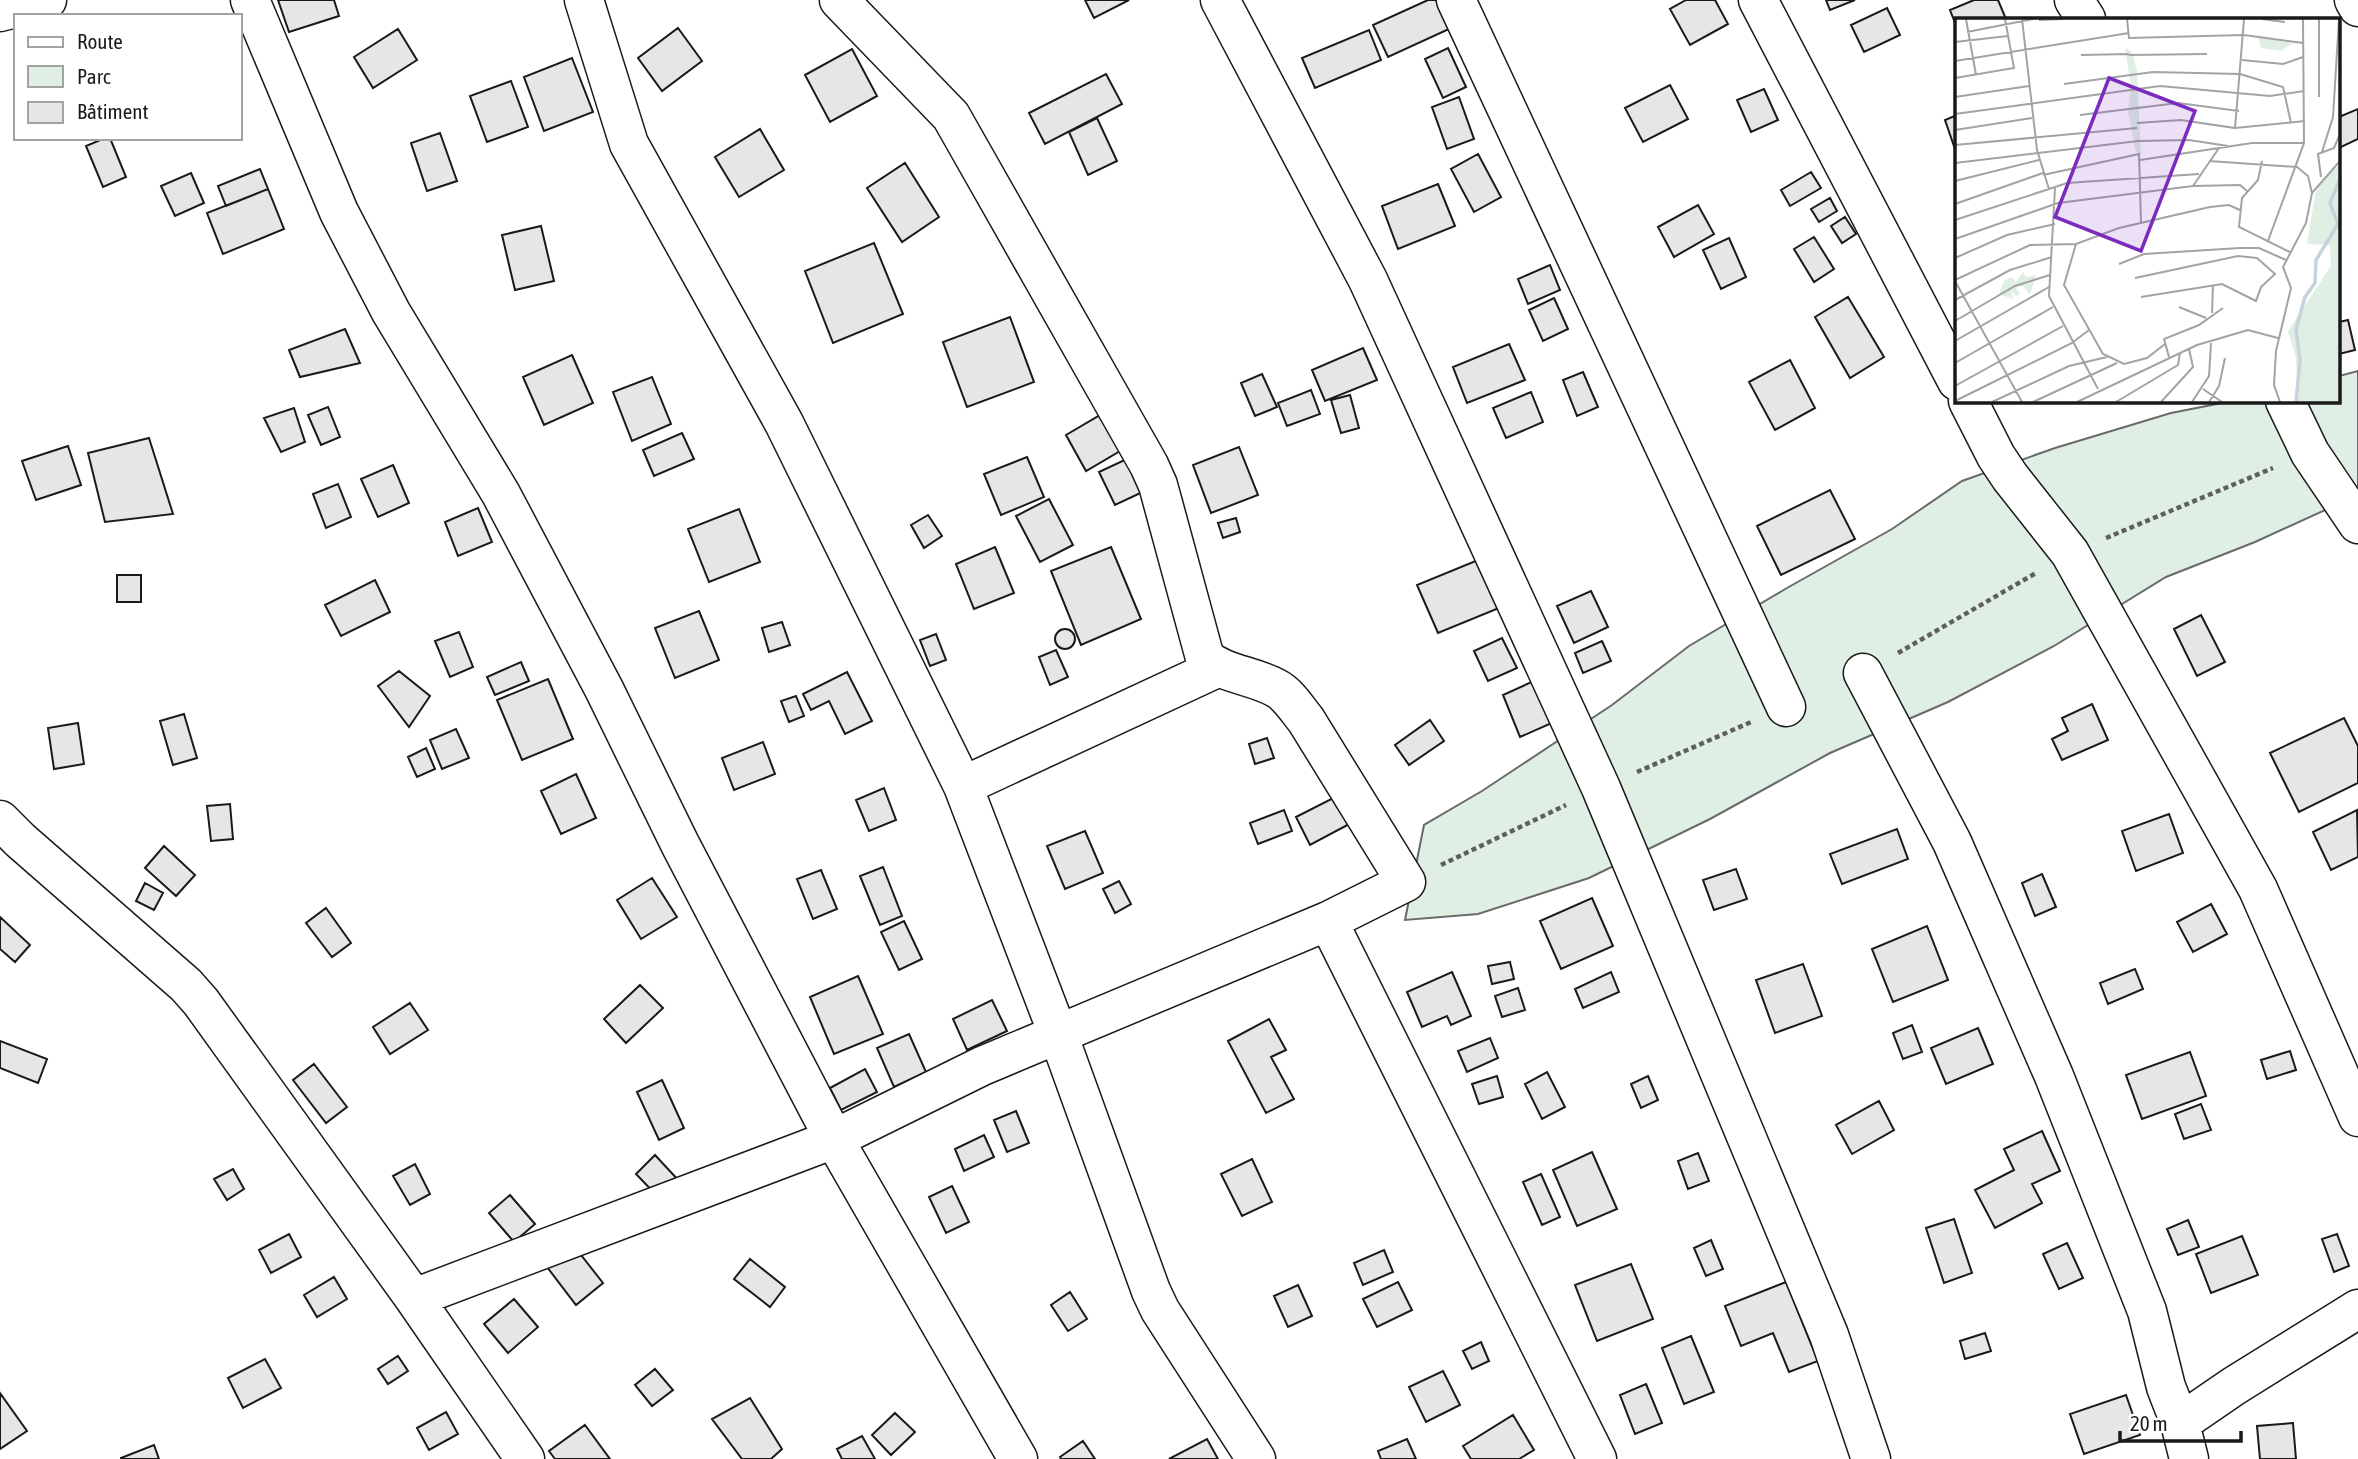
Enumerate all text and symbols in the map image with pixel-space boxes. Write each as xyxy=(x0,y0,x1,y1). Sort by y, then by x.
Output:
legend xyxy=(14,14,242,140)
inset map xyxy=(1955,18,2340,402)
text: Route xyxy=(77,29,123,53)
text: Parc xyxy=(77,64,111,88)
text: Bâtiment xyxy=(77,99,148,123)
scale bar xyxy=(2120,1400,2241,1444)
text: 20 m xyxy=(2130,1411,2168,1435)

